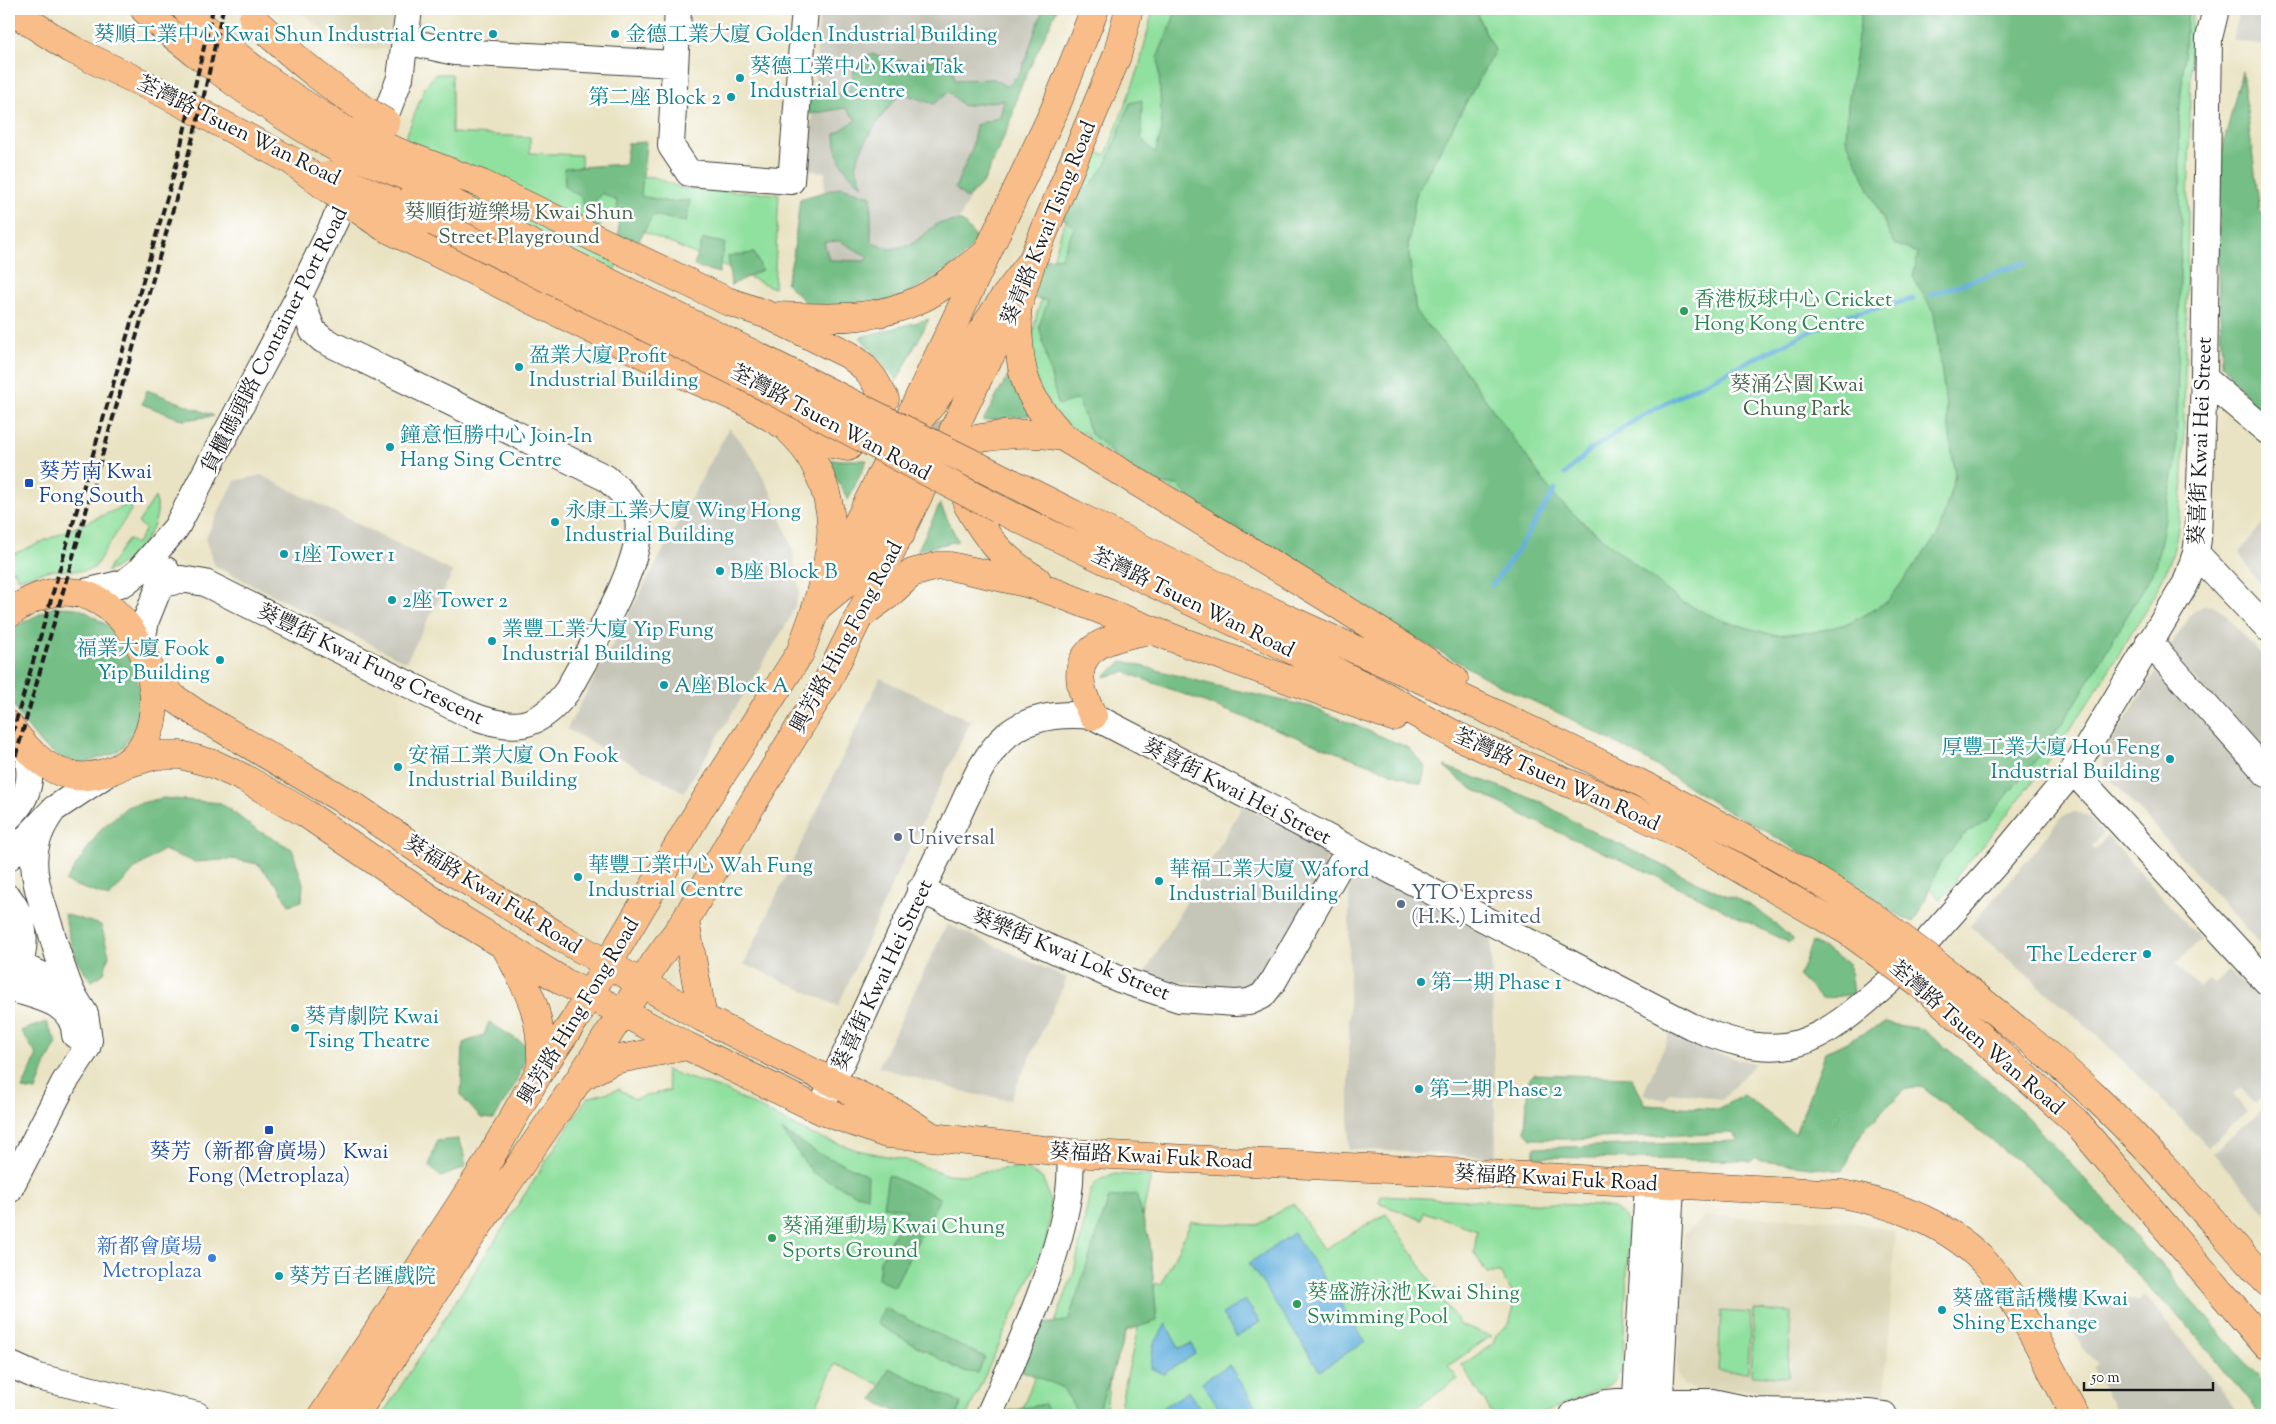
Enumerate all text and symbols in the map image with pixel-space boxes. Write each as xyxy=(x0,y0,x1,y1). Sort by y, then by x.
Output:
place label: 葵順工業中心 Kwai Shun Industrial Centre xyxy=(94,21,483,51)
place label: 金德工業大廈 Golden Industrial Building xyxy=(625,21,997,51)
marker: 葵順工業中心 Kwai Shun Industrial Centre xyxy=(487,28,499,40)
marker: 金德工業大廈 Golden Industrial Building xyxy=(609,28,621,40)
place label: 葵德工業中心 Kwai Tak Industrial Centre xyxy=(750,53,965,107)
street label: 荃灣路 Tsuen Wan Road xyxy=(131,69,345,194)
marker: 葵德工業中心 Kwai Tak Industrial Centre xyxy=(734,72,746,84)
place label: 第二座 Block 2 xyxy=(588,84,721,114)
marker: 第二座 Block 2 xyxy=(725,91,737,103)
street label: 葵青路 Kwai Tsing Road xyxy=(995,117,1105,331)
park label: 葵順街遊樂場 Kwai Shun Street Playground xyxy=(404,199,634,253)
street label: 貨櫃碼頭路 Container Port Road xyxy=(195,202,356,480)
place label: 香港板球中心 Cricket Hong Kong Centre xyxy=(1694,286,1892,340)
marker: 香港板球中心 Cricket Hong Kong Centre xyxy=(1678,305,1690,317)
street label: 葵喜街 Kwai Hei Street xyxy=(2183,336,2221,546)
place label: 盈業大廈 Profit Industrial Building xyxy=(529,342,698,396)
street label: 荃灣路 Tsuen Wan Road xyxy=(724,358,936,489)
marker: 盈業大廈 Profit Industrial Building xyxy=(513,361,525,373)
park label: 葵涌公園 Kwai Chung Park xyxy=(1730,371,1864,425)
place label: 鐘意恒勝中心 Join-In Hang Sing Centre xyxy=(400,422,593,476)
marker: 鐘意恒勝中心 Join-In Hang Sing Centre xyxy=(384,441,396,453)
place label: 葵芳南 Kwai Fong South xyxy=(39,458,152,512)
marker: 葵芳南 Kwai Fong South xyxy=(23,477,35,489)
place label: 永康工業大廈 Wing Hong Industrial Building xyxy=(565,497,801,551)
marker: 永康工業大廈 Wing Hong Industrial Building xyxy=(549,516,561,528)
street label: 興芳路 Hing Fong Road xyxy=(784,536,911,739)
place label: 1座 Tower 1 xyxy=(294,541,395,571)
street label: 荃灣路 Tsuen Wan Road xyxy=(1085,541,1299,666)
marker: 1座 Tower 1 xyxy=(278,548,290,560)
place label: B座 Block B xyxy=(730,558,838,588)
marker: B座 Block B xyxy=(714,565,726,577)
place label: 2座 Tower 2 xyxy=(402,587,508,617)
marker: 2座 Tower 2 xyxy=(386,594,398,606)
street label: 葵豐街 Kwai Fung Crescent xyxy=(252,598,489,734)
place label: 業豐工業大廈 Yip Fung Industrial Building xyxy=(502,616,714,670)
place label: 福業大廈 Fook Yip Building xyxy=(76,635,211,689)
marker: 業豐工業大廈 Yip Fung Industrial Building xyxy=(486,635,498,647)
marker: 福業大廈 Fook Yip Building xyxy=(214,654,226,666)
place label: A座 Block A xyxy=(674,672,789,702)
marker: A座 Block A xyxy=(658,679,670,691)
street label: 荃灣路 Tsuen Wan Road xyxy=(1448,722,1664,840)
street label: 葵喜街 Kwai Hei Street xyxy=(1136,732,1336,853)
place label: 厚豐工業大廈 Hou Feng Industrial Building xyxy=(1941,734,2160,788)
place label: 安福工業大廈 On Fook Industrial Building xyxy=(408,742,619,796)
marker: 厚豐工業大廈 Hou Feng Industrial Building xyxy=(2164,753,2176,765)
marker: 安福工業大廈 On Fook Industrial Building xyxy=(392,761,404,773)
place label: Universal xyxy=(908,824,995,854)
street label: 葵福路 Kwai Fuk Road xyxy=(398,829,586,963)
marker: Universal xyxy=(892,831,904,843)
place label: 華豐工業中心 Wah Fung Industrial Centre xyxy=(588,852,813,906)
place label: 華福工業大廈 Waford Industrial Building xyxy=(1169,856,1369,910)
marker: 華豐工業中心 Wah Fung Industrial Centre xyxy=(572,871,584,883)
street label: 葵喜街 Kwai Hei Street xyxy=(826,875,941,1077)
marker: 華福工業大廈 Waford Industrial Building xyxy=(1153,875,1165,887)
place label: YTO Express (H.K.) Limited xyxy=(1411,879,1541,933)
marker: YTO Express (H.K.) Limited xyxy=(1395,898,1407,910)
street label: 葵樂街 Kwai Lok Street xyxy=(967,902,1174,1009)
street label: 興芳路 Hing Fong Road xyxy=(512,913,648,1111)
place label: The Lederer xyxy=(2026,941,2137,971)
marker: The Lederer xyxy=(2141,948,2153,960)
street label: 荃灣路 Tsuen Wan Road xyxy=(1882,954,2070,1123)
place label: 第一期 Phase 1 xyxy=(1431,969,1562,999)
marker: 第一期 Phase 1 xyxy=(1415,976,1427,988)
place label: 葵青劇院 Kwai Tsing Theatre xyxy=(305,1003,439,1057)
marker: 葵青劇院 Kwai Tsing Theatre xyxy=(289,1022,301,1034)
place label: 第二期 Phase 2 xyxy=(1429,1076,1563,1106)
marker: 第二期 Phase 2 xyxy=(1413,1083,1425,1095)
marker: 葵芳（新都會廣場） Kwai Fong (Metroplaza) xyxy=(263,1124,275,1136)
place label: 葵芳（新都會廣場） Kwai Fong (Metroplaza) xyxy=(150,1138,388,1192)
street label: 葵福路 Kwai Fuk Road xyxy=(1048,1138,1254,1178)
street label: 葵福路 Kwai Fuk Road xyxy=(1453,1160,1659,1200)
place label: 葵涌運動場 Kwai Chung Sports Ground xyxy=(782,1213,1005,1267)
marker: 葵涌運動場 Kwai Chung Sports Ground xyxy=(766,1232,778,1244)
place label: 新都會廣場 Metroplaza xyxy=(97,1233,202,1287)
marker: 新都會廣場 Metroplaza xyxy=(206,1252,218,1264)
place label: 葵芳百老匯戲院 xyxy=(289,1263,436,1293)
marker: 葵芳百老匯戲院 xyxy=(273,1270,285,1282)
place label: 葵盛游泳池 Kwai Shing Swimming Pool xyxy=(1307,1279,1520,1333)
place label: 葵盛電話機樓 Kwai Shing Exchange xyxy=(1952,1285,2128,1339)
marker: 葵盛游泳池 Kwai Shing Swimming Pool xyxy=(1291,1298,1303,1310)
marker: 葵盛電話機樓 Kwai Shing Exchange xyxy=(1936,1304,1948,1316)
scale bar xyxy=(2084,1359,2212,1391)
text: 50 m xyxy=(2090,1368,2120,1389)

